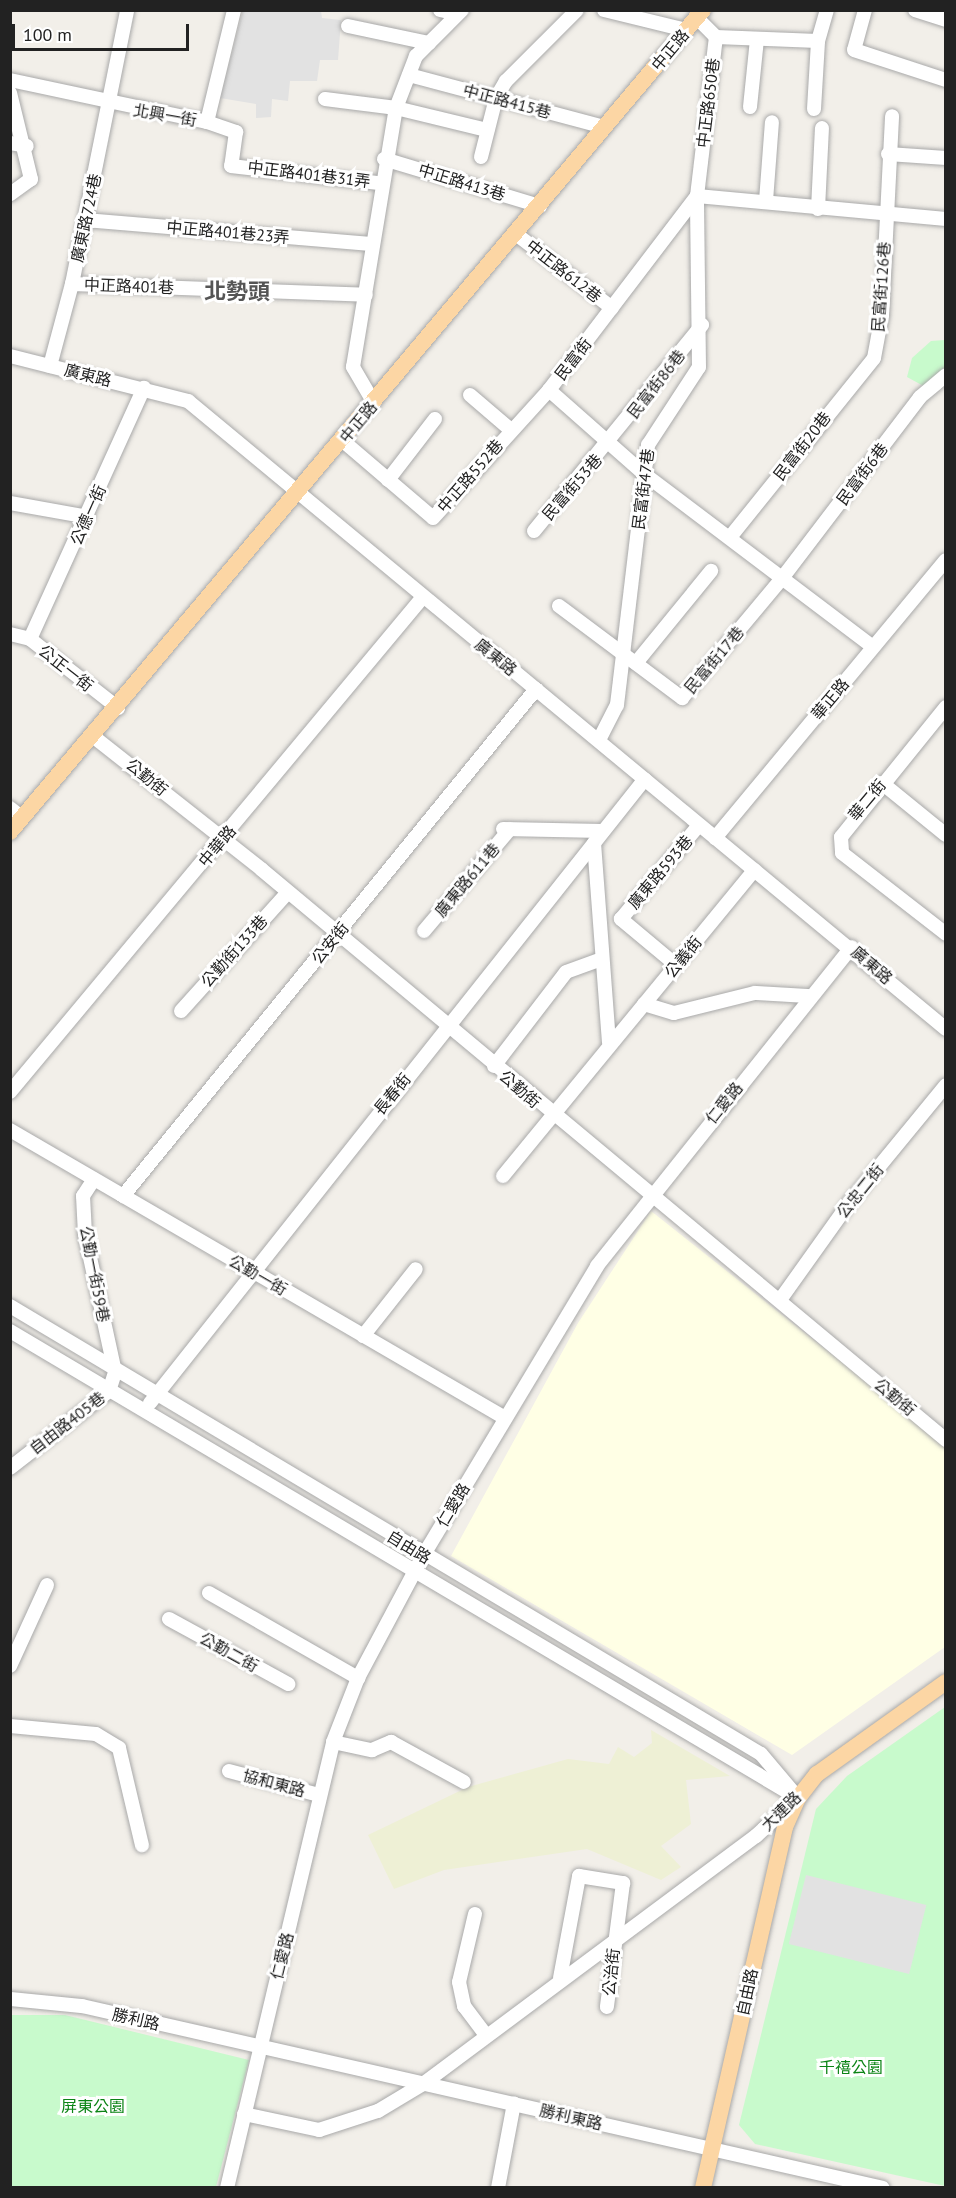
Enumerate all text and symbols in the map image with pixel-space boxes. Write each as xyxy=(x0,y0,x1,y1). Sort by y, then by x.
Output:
scale bar xyxy=(15,12,192,50)
text: 100 m xyxy=(23,23,72,46)
street label: 中正路 xyxy=(647,25,693,75)
street label: 中正路650巷 xyxy=(693,57,723,149)
street label: 中正路415巷 xyxy=(461,80,553,122)
street label: 北興一街 xyxy=(132,100,198,130)
street label: 中正路401巷31弄 xyxy=(246,157,372,191)
street label: 中正路413巷 xyxy=(416,160,508,204)
street label: 廣東路724巷 xyxy=(67,172,105,264)
street label: 中正路401巷23弄 xyxy=(166,217,290,247)
street label: 中正路612巷 xyxy=(523,236,605,306)
street label: 民富街126巷 xyxy=(868,241,894,333)
street label: 中正路401巷 xyxy=(84,275,174,297)
district label: 北勢頭 xyxy=(204,279,270,305)
street label: 民富街 xyxy=(551,334,595,384)
street label: 民富街86巷 xyxy=(623,346,689,422)
street label: 廣東路 xyxy=(62,360,114,390)
street label: 中正路 xyxy=(335,397,381,447)
street label: 民富街20巷 xyxy=(769,408,835,484)
street label: 中正路552巷 xyxy=(433,436,507,516)
street label: 民富街6巷 xyxy=(832,439,892,509)
street label: 民富街47巷 xyxy=(629,447,657,531)
street label: 民富街53巷 xyxy=(538,450,606,524)
street label: 公德一街 xyxy=(66,482,110,548)
street label: 民富街17巷 xyxy=(680,623,748,697)
street label: 廣東路 xyxy=(471,634,521,680)
street label: 公正一街 xyxy=(35,641,97,695)
street label: 華正路 xyxy=(807,674,853,724)
street label: 公勤街 xyxy=(122,754,172,800)
street label: 華二街 xyxy=(844,775,890,825)
street label: 中華路 xyxy=(194,821,240,871)
street label: 廣東路593巷 xyxy=(624,831,696,913)
street label: 廣東路611巷 xyxy=(431,839,503,921)
street label: 公勤街133巷 xyxy=(197,911,271,991)
street label: 公安街 xyxy=(307,918,353,968)
street label: 公義街 xyxy=(660,932,706,982)
street label: 廣東路 xyxy=(848,942,896,988)
street label: 公勤街 xyxy=(496,1066,544,1112)
street label: 長春街 xyxy=(369,1069,415,1119)
street label: 仁愛路 xyxy=(701,1078,747,1128)
street label: 公忠二街 xyxy=(832,1160,888,1222)
street label: 公勤一街59巷 xyxy=(76,1224,114,1324)
street label: 公勤一街 xyxy=(225,1251,291,1299)
street label: 公勤街 xyxy=(870,1374,920,1420)
street label: 自由路405巷 xyxy=(26,1388,108,1458)
street label: 仁愛路 xyxy=(432,1479,474,1531)
street label: 自由路 xyxy=(383,1526,435,1568)
street label: 公勤二街 xyxy=(196,1628,262,1676)
street label: 協和東路 xyxy=(241,1765,307,1801)
street label: 大連路 xyxy=(757,1787,805,1835)
street label: 仁愛路 xyxy=(267,1930,297,1982)
street label: 公治街 xyxy=(599,1947,623,1997)
street label: 自由路 xyxy=(733,1967,761,2017)
street label: 勝利路 xyxy=(110,2004,162,2034)
park label: 千禧公園 xyxy=(819,2057,883,2077)
park label: 屏東公園 xyxy=(61,2096,125,2116)
street label: 勝利東路 xyxy=(538,2100,604,2134)

